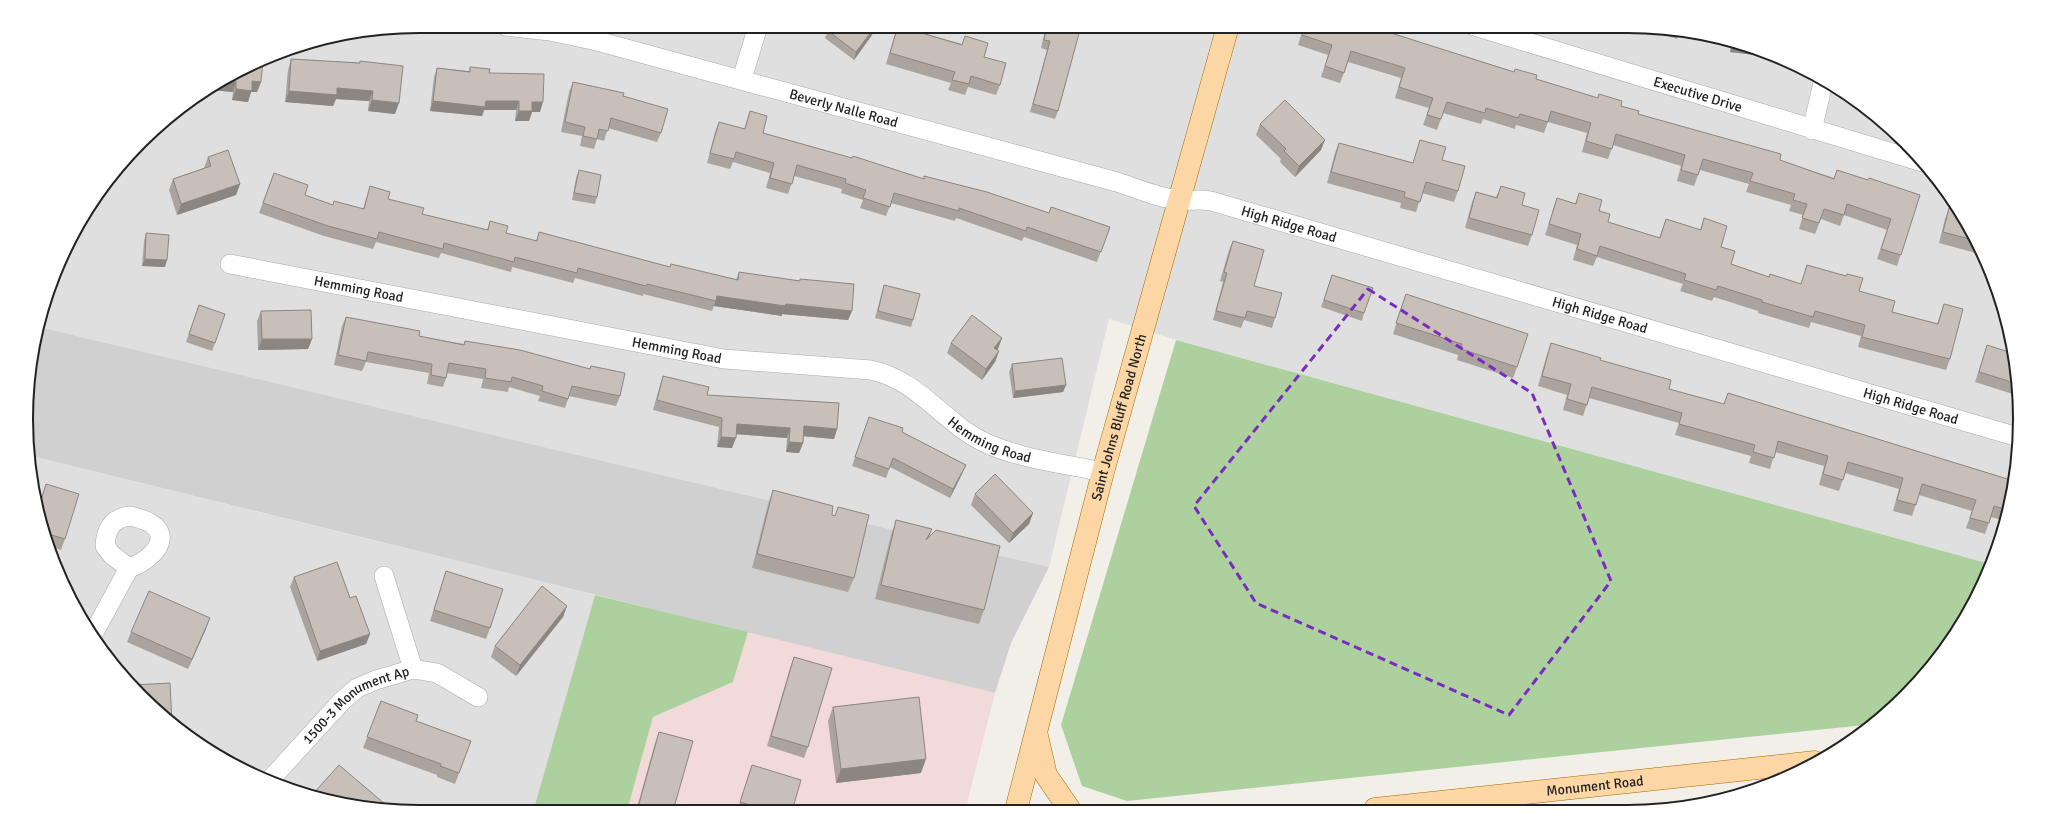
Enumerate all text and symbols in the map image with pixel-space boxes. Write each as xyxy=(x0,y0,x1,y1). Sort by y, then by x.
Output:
street label: Executive Drive xyxy=(1651,73,1744,116)
street label: Beverly Nalle Road xyxy=(787,86,900,131)
street label: High Ridge Road xyxy=(1239,202,1338,246)
street label: Hemming Road xyxy=(312,272,405,306)
street label: High Ridge Road xyxy=(1550,293,1649,337)
street label: Saint Johns Bluff Road North xyxy=(1088,332,1150,503)
street label: Hemming Road xyxy=(631,334,723,367)
street label: High Ridge Road xyxy=(1861,384,1960,428)
street label: Hemming Road xyxy=(944,413,1033,466)
street label: 1500-3 Monument Ap xyxy=(299,663,411,748)
street label: Monument Road xyxy=(1545,772,1644,800)

